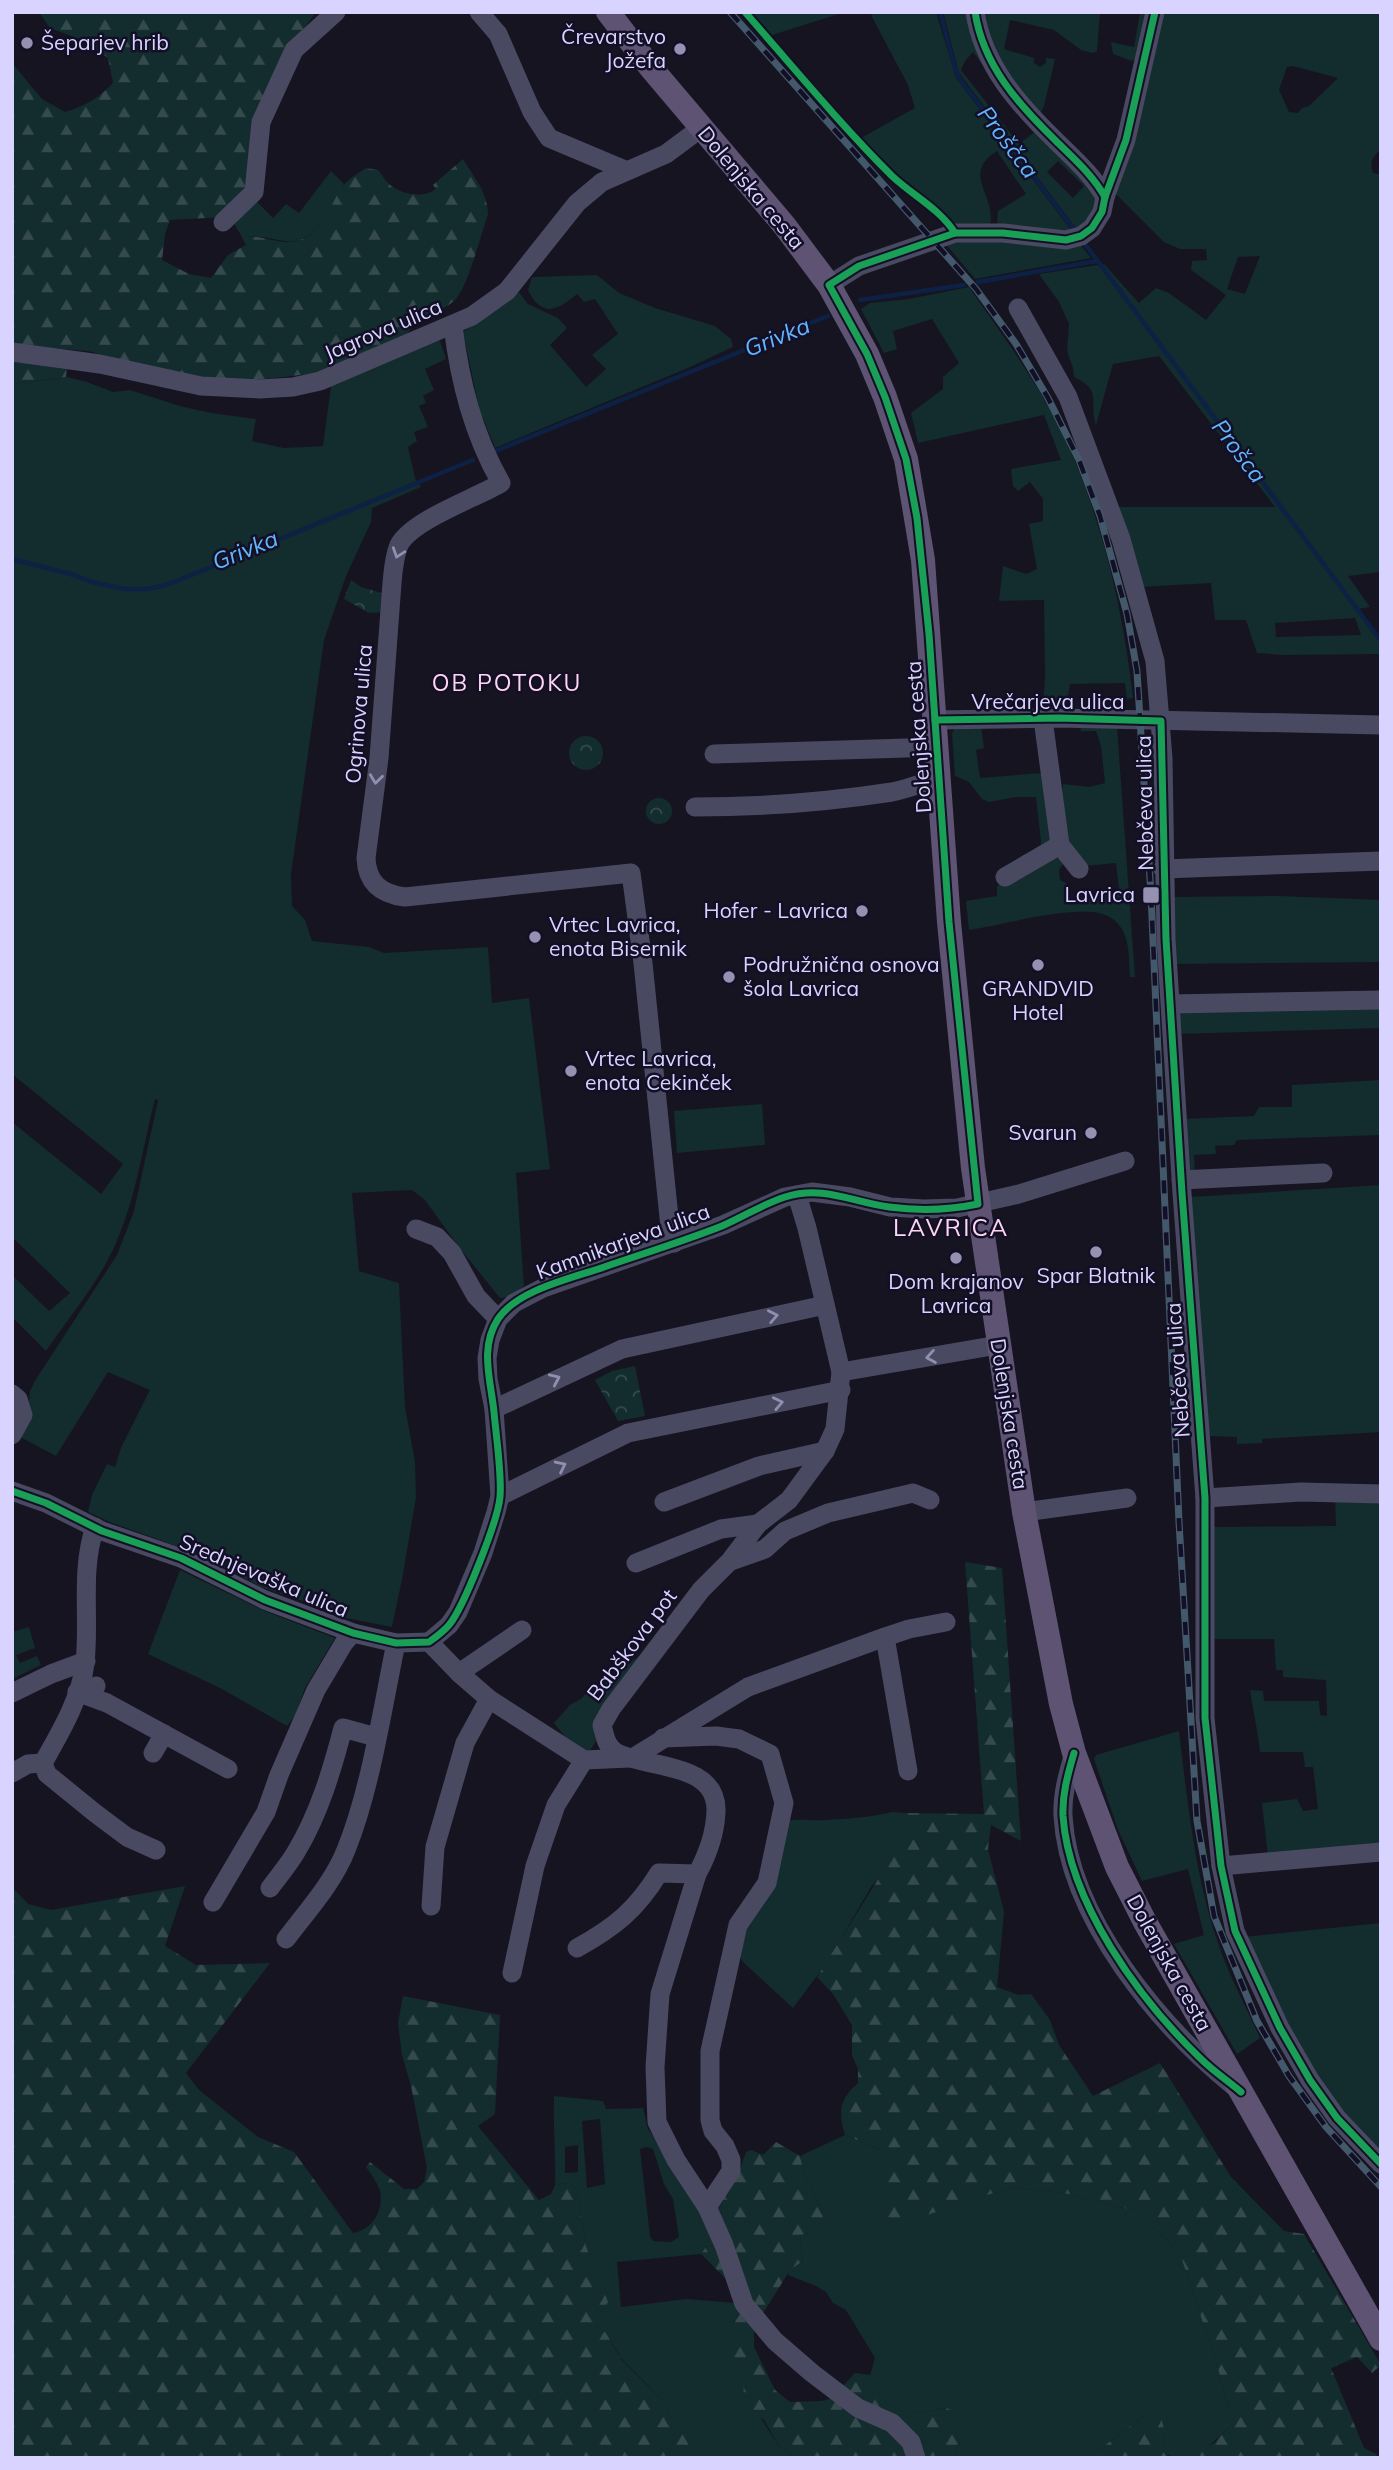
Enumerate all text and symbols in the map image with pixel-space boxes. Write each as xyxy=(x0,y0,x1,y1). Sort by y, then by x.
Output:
place label: Črevarstvo Jožefa xyxy=(561,23,666,73)
place label: Šeparjev hrib xyxy=(41,29,169,55)
marker: Šeparjev hrib xyxy=(19,35,35,51)
marker: Črevarstvo Jožefa xyxy=(672,41,688,57)
water label: Proščca xyxy=(972,100,1045,184)
street label: Dolenjska cesta xyxy=(693,121,811,254)
street label: Jagrova ulica xyxy=(320,293,445,366)
water label: Grivka xyxy=(740,310,814,363)
water label: Prošca xyxy=(1206,413,1273,489)
water label: Grivka xyxy=(208,523,282,576)
one-way arrow xyxy=(392,547,406,559)
street label: Ogrinova ulica xyxy=(339,643,377,785)
street label: Dolenjska cesta xyxy=(900,660,936,814)
district label: OB POTOKU xyxy=(432,668,582,697)
street label: Vrečarjeva ulica xyxy=(971,688,1125,714)
street label: Nebčeva ulica xyxy=(1130,735,1158,871)
one-way arrow xyxy=(369,773,384,785)
place label: Lavrica xyxy=(1064,881,1135,907)
marker: Lavrica xyxy=(1141,885,1161,905)
place label: Hofer - Lavrica xyxy=(704,897,848,923)
marker: Hofer - Lavrica xyxy=(854,903,870,919)
place label: Vrtec Lavrica, enota Bisernik xyxy=(549,911,687,961)
marker: Vrtec Lavrica, enota Bisernik xyxy=(527,929,543,945)
place label: Podružnična osnova šola Lavrica xyxy=(743,951,940,1001)
marker: GRANDVID Hotel xyxy=(1030,957,1046,973)
marker: Podružnična osnova šola Lavrica xyxy=(721,969,737,985)
place label: GRANDVID Hotel xyxy=(982,975,1094,1025)
place label: Vrtec Lavrica, enota Cekinček xyxy=(585,1045,732,1095)
marker: Vrtec Lavrica, enota Cekinček xyxy=(563,1063,579,1079)
place label: Svarun xyxy=(1008,1119,1077,1145)
marker: Svarun xyxy=(1083,1125,1099,1141)
street label: Kamnikarjeva ulica xyxy=(532,1198,713,1285)
district label: LAVRICA xyxy=(893,1212,1009,1242)
marker: Spar Blatnik xyxy=(1088,1244,1104,1260)
marker: Dom krajanov Lavrica xyxy=(948,1250,964,1266)
place label: Spar Blatnik xyxy=(1037,1262,1156,1288)
place label: Dom krajanov Lavrica xyxy=(888,1268,1024,1318)
street label: Nebčeva ulica xyxy=(1159,1302,1195,1438)
one-way arrow xyxy=(767,1309,779,1324)
street label: Dolenjska cesta xyxy=(985,1337,1035,1491)
one-way arrow xyxy=(925,1349,937,1364)
one-way arrow xyxy=(548,1373,560,1387)
one-way arrow xyxy=(772,1396,784,1411)
one-way arrow xyxy=(554,1461,566,1475)
street label: Srednjevaška ulica xyxy=(176,1528,353,1622)
street label: Babškova pot xyxy=(581,1583,682,1705)
street label: Dolenjska cesta xyxy=(1122,1890,1218,2036)

